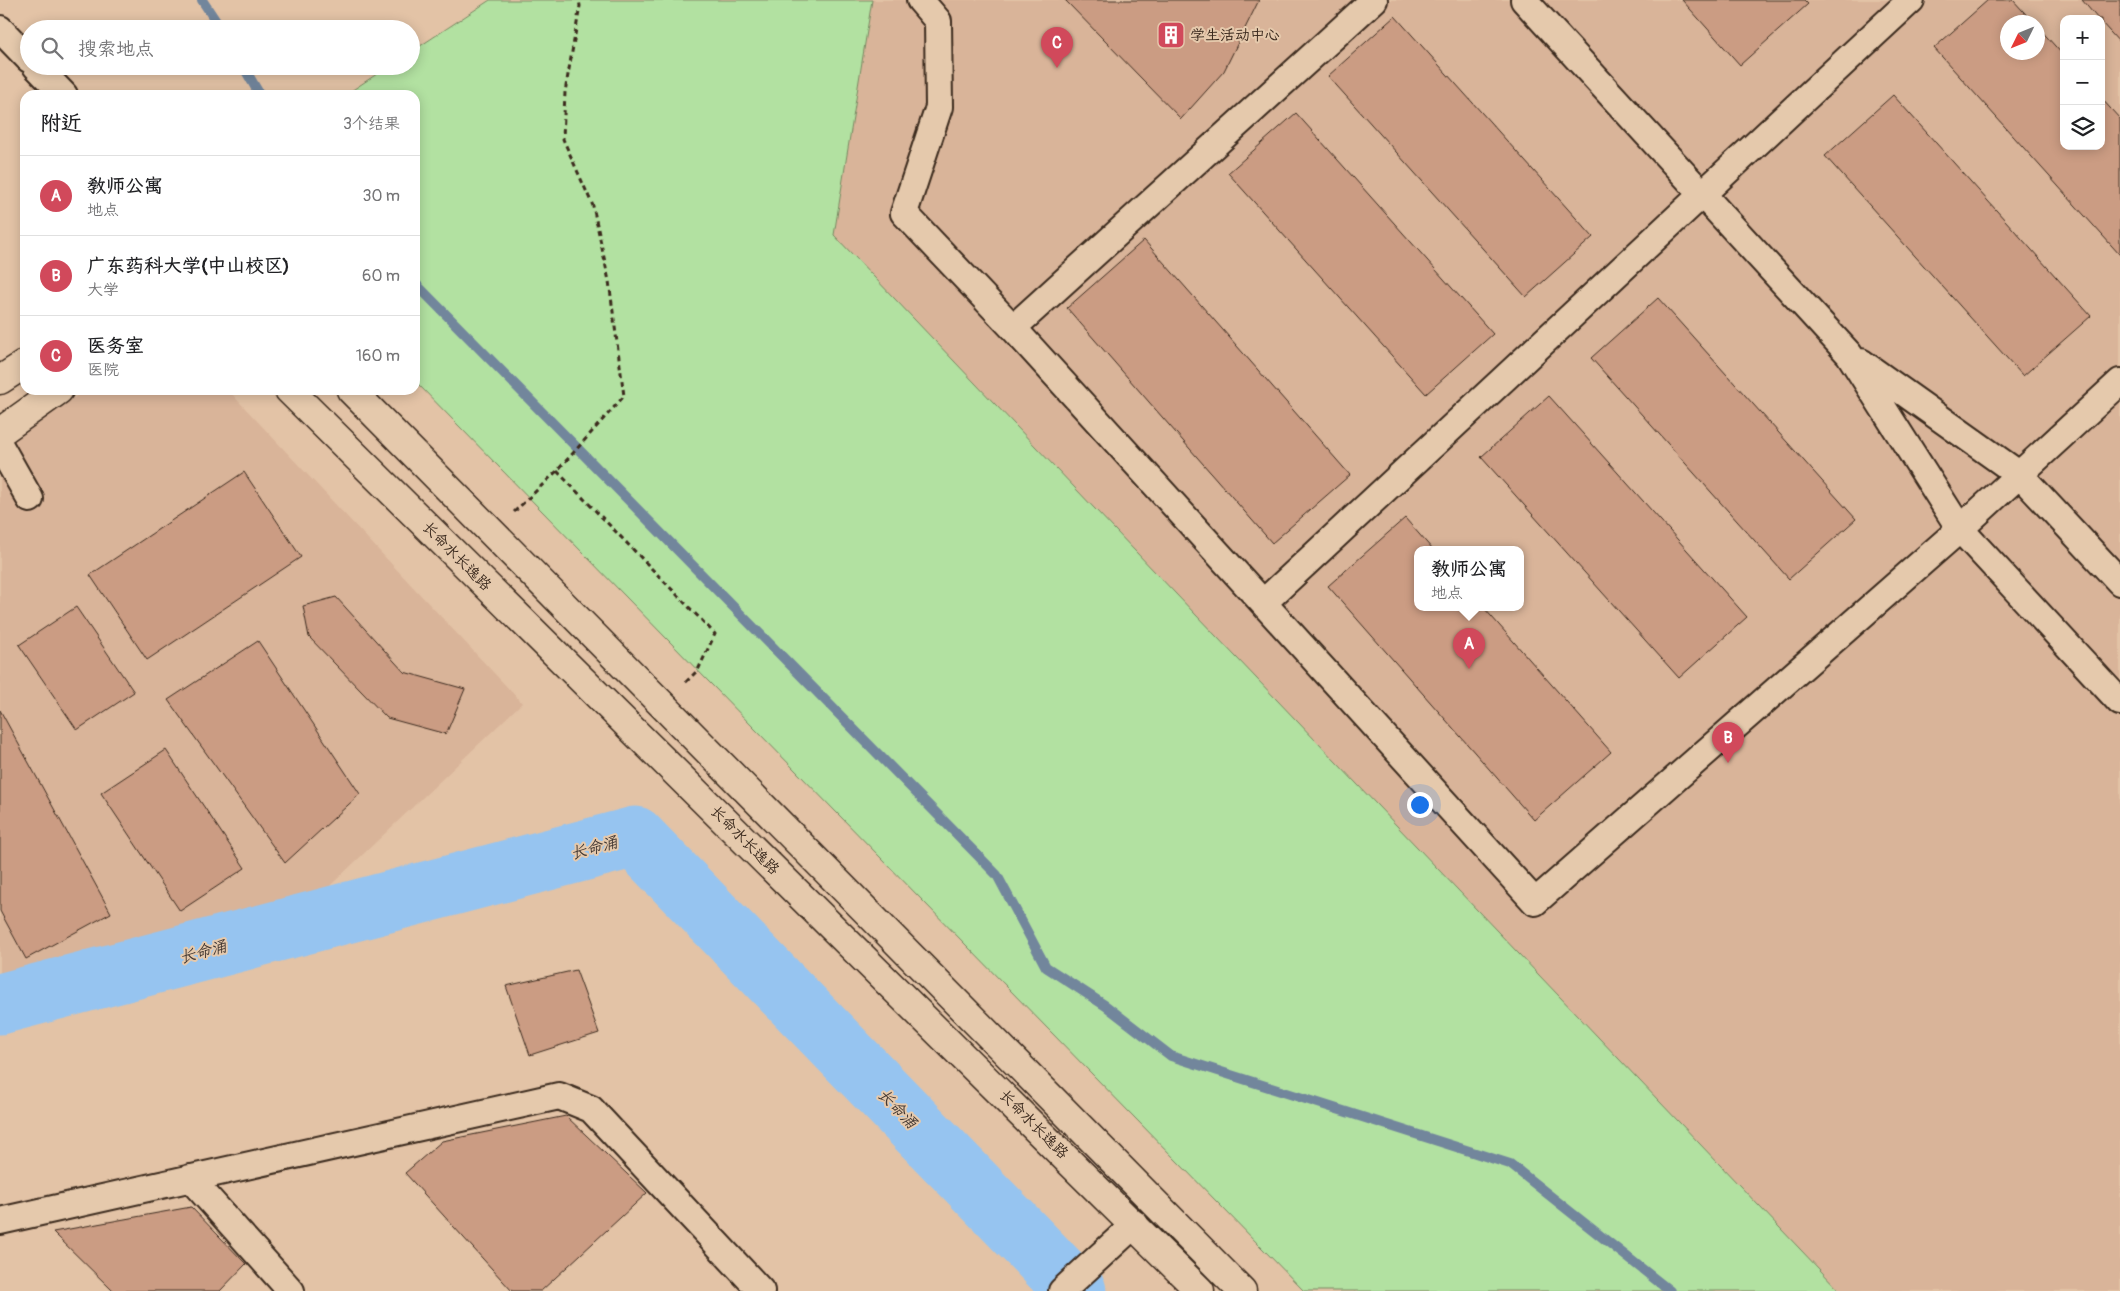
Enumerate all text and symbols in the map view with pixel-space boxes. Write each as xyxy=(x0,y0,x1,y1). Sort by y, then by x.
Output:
north arrow xyxy=(2000,15,2045,60)
map controls xyxy=(2060,15,2105,150)
button: + xyxy=(2060,15,2105,60)
search box xyxy=(20,20,420,75)
building icon: 学生活动中心 xyxy=(1156,20,1186,50)
place label: 学生活动中心 xyxy=(1190,26,1280,45)
pin: C xyxy=(1041,27,1073,68)
icon: search xyxy=(38,34,66,62)
text: 搜索地点 xyxy=(78,37,154,61)
button: − xyxy=(2060,60,2105,105)
button: layers xyxy=(2060,105,2105,150)
text: 附近 xyxy=(40,110,82,137)
text: 3个结果 xyxy=(343,114,400,134)
text: 教师公寓 xyxy=(87,174,163,198)
text: A xyxy=(51,186,61,206)
text: 30 m xyxy=(362,186,400,206)
text: 地点 xyxy=(87,200,119,220)
text: 广东药科大学(中山校区) xyxy=(87,254,290,278)
text: B xyxy=(51,266,61,286)
text: 60 m xyxy=(362,266,400,286)
text: 大学 xyxy=(87,280,119,300)
text: 医务室 xyxy=(87,334,144,358)
text: C xyxy=(51,346,61,366)
text: 160 m xyxy=(356,346,400,366)
text: 医院 xyxy=(87,360,119,380)
street label: 长命水长逸路 xyxy=(418,518,495,595)
popup xyxy=(1414,546,1524,611)
text: 教师公寓 xyxy=(1431,557,1507,581)
text: 地点 xyxy=(1431,583,1463,603)
pin: A xyxy=(1453,628,1485,669)
pin: B xyxy=(1712,722,1744,763)
your location xyxy=(1407,792,1433,818)
street label: 长命水长逸路 xyxy=(706,802,783,879)
water label: 长命涌 xyxy=(568,832,621,864)
water label: 长命涌 xyxy=(177,936,230,968)
water label: 长命涌 xyxy=(873,1084,922,1134)
street label: 长命水长逸路 xyxy=(995,1086,1072,1163)

